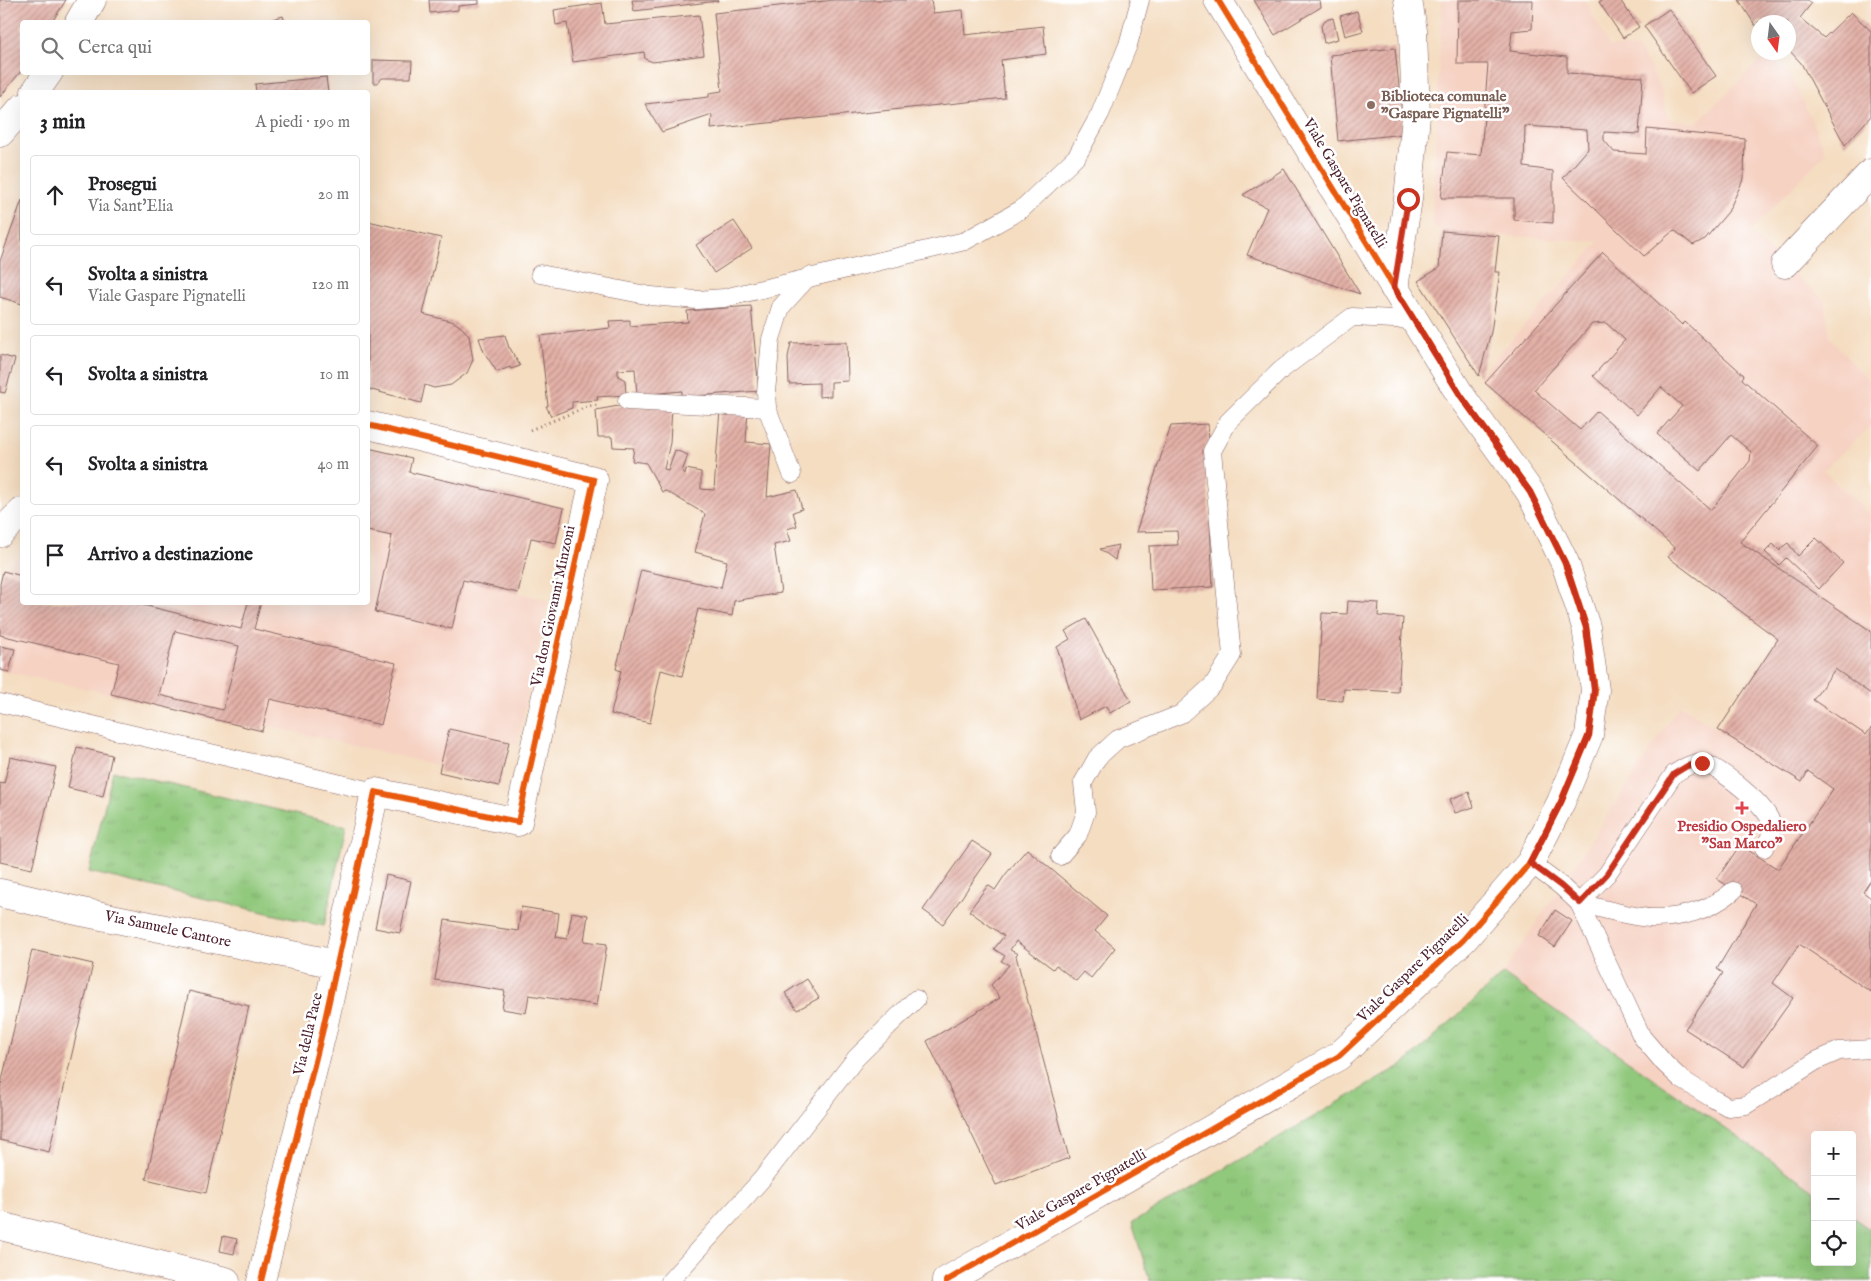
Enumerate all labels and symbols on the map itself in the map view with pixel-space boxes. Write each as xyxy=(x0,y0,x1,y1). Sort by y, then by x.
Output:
north arrow xyxy=(1751,15,1796,60)
place label: Biblioteca comunale "Gaspare Pignatelli" xyxy=(1381,87,1510,123)
marker: Biblioteca comunale "Gaspare Pignatelli" xyxy=(1365,99,1377,111)
street label: Viale Gaspare Pignatelli xyxy=(1298,114,1391,251)
route start xyxy=(1397,188,1420,211)
street label: Via don Giovanni Minzoni xyxy=(526,524,579,689)
route end xyxy=(1691,752,1714,775)
marker: Presidio Ospedaliero "San Marco" xyxy=(1735,801,1749,815)
place label: Presidio Ospedaliero "San Marco" xyxy=(1677,817,1807,853)
street label: Via Samuele Cantore xyxy=(102,906,233,952)
street label: Viale Gaspare Pignatelli xyxy=(1352,910,1473,1027)
street label: Via della Pace xyxy=(289,990,327,1078)
street label: Viale Gaspare Pignatelli xyxy=(1011,1145,1150,1236)

